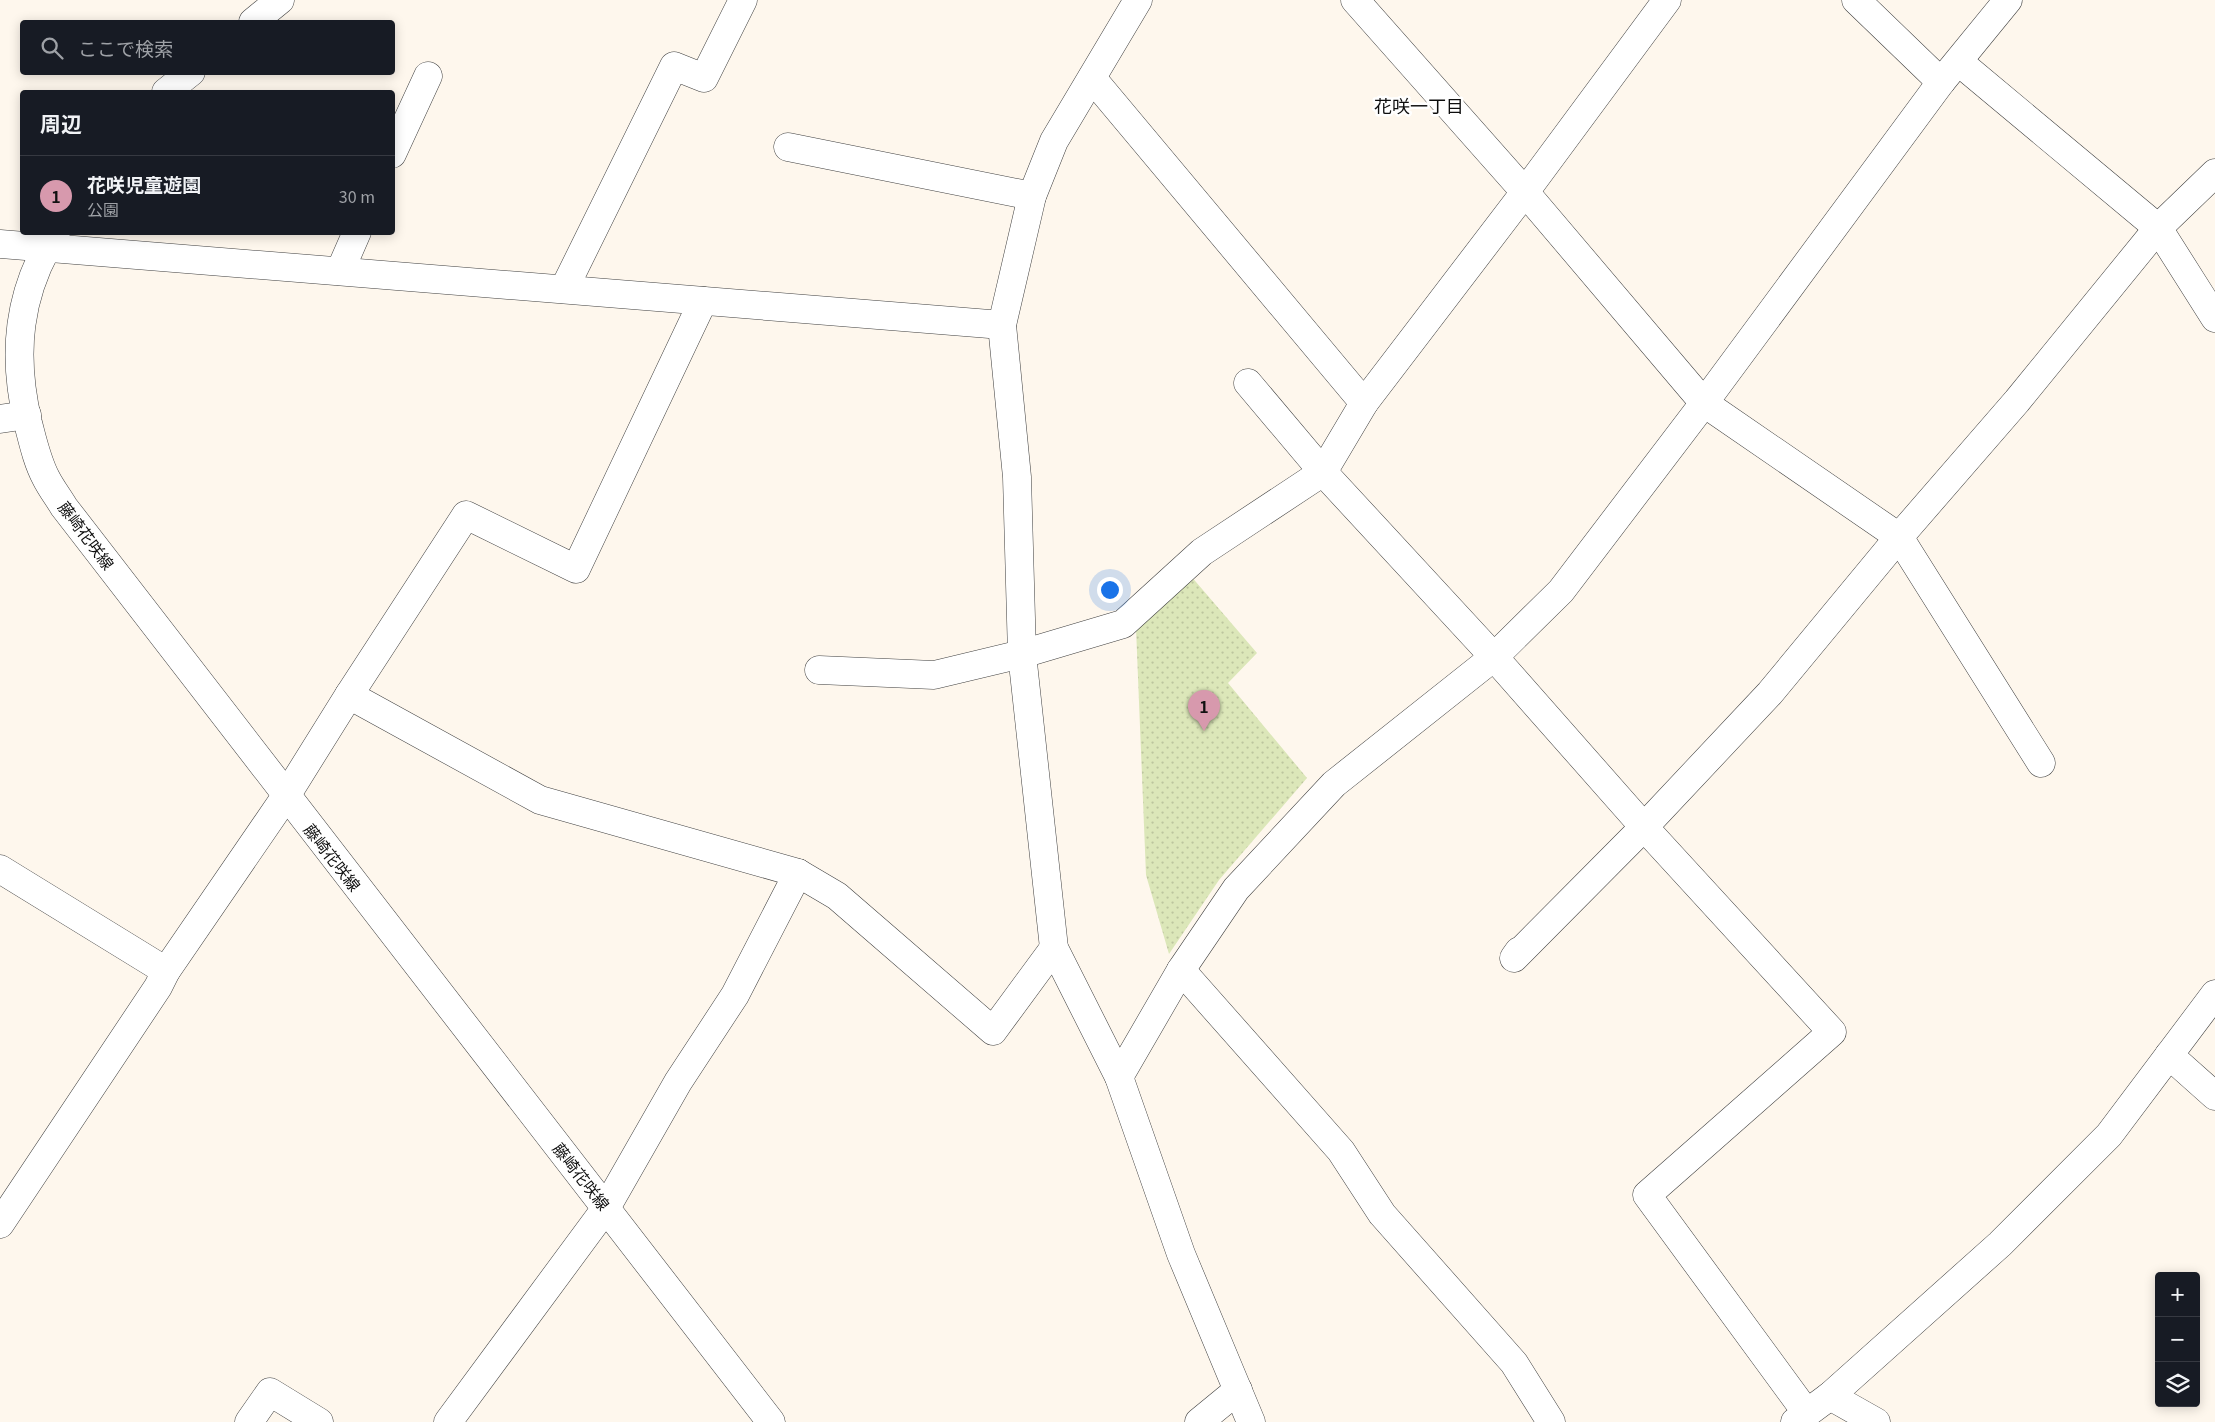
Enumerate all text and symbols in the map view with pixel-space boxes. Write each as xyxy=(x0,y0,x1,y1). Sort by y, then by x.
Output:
search box xyxy=(20,20,395,75)
icon: search xyxy=(38,34,66,62)
text: ここで検索 xyxy=(78,34,173,61)
district label: 花咲一丁目 xyxy=(1374,92,1464,118)
text: 周辺 xyxy=(40,108,82,138)
text: 花咲児童遊園 xyxy=(87,170,201,197)
text: 1 xyxy=(51,184,61,208)
text: 30 m xyxy=(339,184,375,208)
text: 公園 xyxy=(87,197,119,221)
street label: 藤崎花咲線 xyxy=(53,496,121,574)
your location xyxy=(1097,577,1123,603)
pin: 1 xyxy=(1188,690,1220,731)
street label: 藤崎花咲線 xyxy=(299,818,367,896)
street label: 藤崎花咲線 xyxy=(548,1137,616,1215)
map controls xyxy=(2155,1272,2200,1407)
button: + xyxy=(2155,1272,2200,1317)
button: − xyxy=(2155,1317,2200,1362)
button: layers xyxy=(2155,1362,2200,1407)

